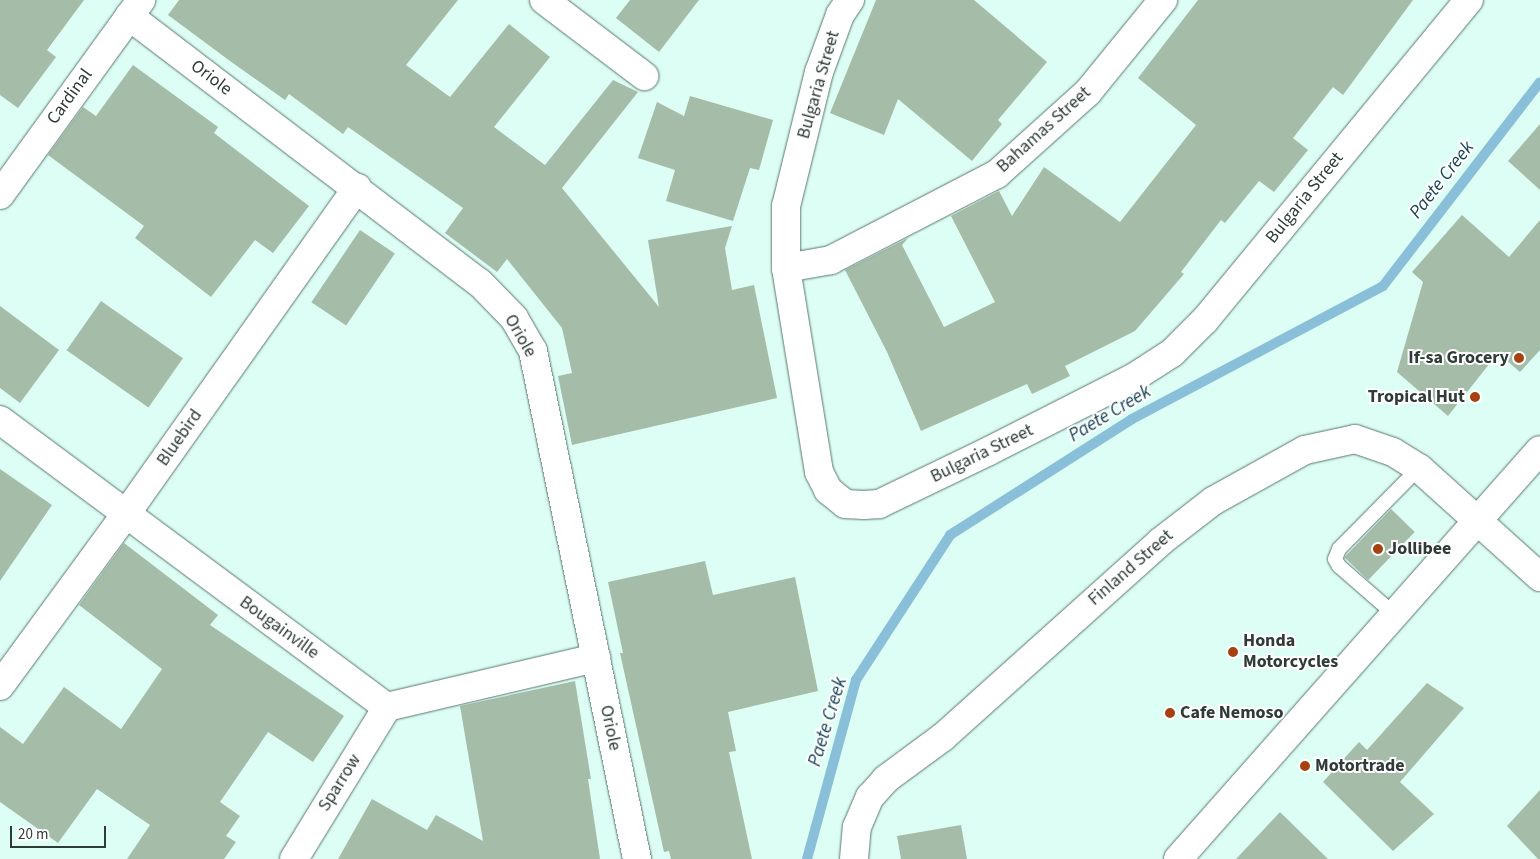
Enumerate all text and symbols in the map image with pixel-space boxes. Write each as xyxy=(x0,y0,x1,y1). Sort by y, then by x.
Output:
street label: Bulgaria Street xyxy=(793,29,845,141)
street label: Oriole xyxy=(186,56,236,100)
street label: Cardinal xyxy=(43,65,97,129)
street label: Bahamas Street xyxy=(993,82,1095,178)
water label: Paete Creek xyxy=(1405,137,1479,223)
street label: Bulgaria Street xyxy=(1262,148,1348,248)
street label: Oriole xyxy=(499,311,541,361)
place label: If-sa Grocery xyxy=(1408,347,1509,369)
marker: If-sa Grocery xyxy=(1513,352,1525,364)
water label: Paete Creek xyxy=(1065,381,1155,447)
place label: Tropical Hut xyxy=(1368,386,1465,408)
marker: Tropical Hut xyxy=(1469,391,1481,403)
street label: Bluebird xyxy=(153,405,207,471)
street label: Bulgaria Street xyxy=(927,420,1037,488)
street label: Finland Street xyxy=(1084,525,1178,611)
place label: Jollibee xyxy=(1388,538,1451,560)
marker: Jollibee xyxy=(1372,543,1384,555)
street label: Bougainville xyxy=(235,592,323,664)
place label: Honda Motorcycles xyxy=(1243,631,1338,674)
marker: Honda Motorcycles xyxy=(1227,646,1239,658)
water label: Paete Creek xyxy=(804,675,852,769)
place label: Cafe Nemoso xyxy=(1180,702,1283,724)
street label: Oriole xyxy=(595,703,625,753)
marker: Cafe Nemoso xyxy=(1164,707,1176,719)
street label: Sparrow xyxy=(314,750,366,816)
place label: Motortrade xyxy=(1315,755,1405,777)
marker: Motortrade xyxy=(1299,760,1311,772)
scale bar xyxy=(12,816,109,848)
text: 20 m xyxy=(18,824,48,845)

